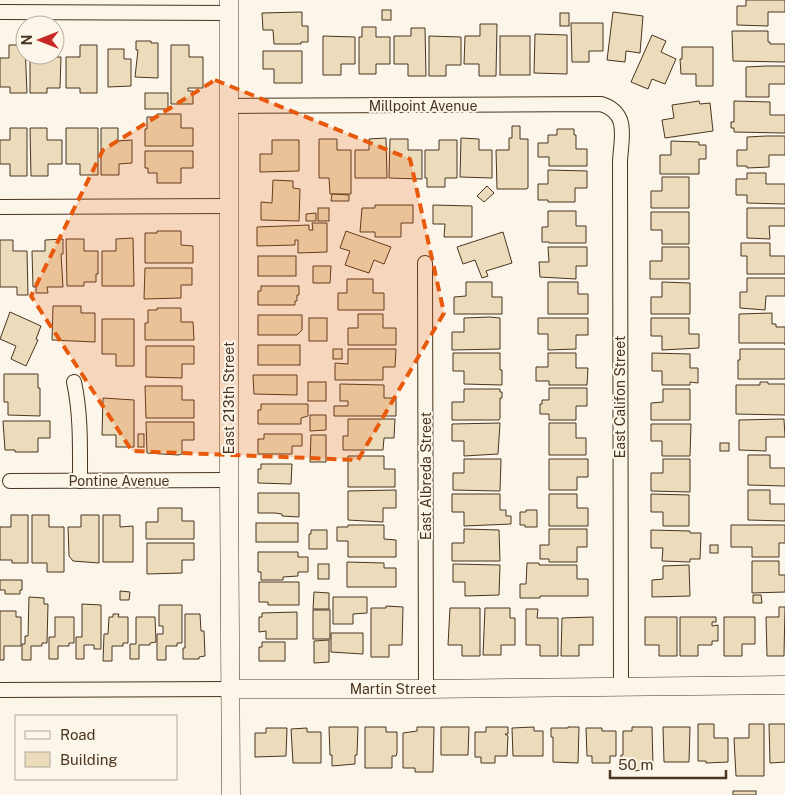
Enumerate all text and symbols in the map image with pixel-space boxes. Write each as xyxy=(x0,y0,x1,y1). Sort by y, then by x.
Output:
north arrow xyxy=(15,15,65,65)
text: N xyxy=(19,35,35,45)
street label: Millpoint Avenue xyxy=(369,98,477,114)
street label: East Califon Street xyxy=(612,336,628,458)
street label: East 213th Street xyxy=(221,342,237,454)
street label: East Albreda Street xyxy=(418,412,434,540)
street label: Pontine Avenue xyxy=(69,473,170,489)
street label: Martin Street xyxy=(350,681,436,697)
legend xyxy=(15,715,178,780)
text: Road xyxy=(60,726,96,743)
scale bar xyxy=(610,748,726,780)
text: Building xyxy=(60,751,118,768)
text: 50 m xyxy=(618,756,653,773)

